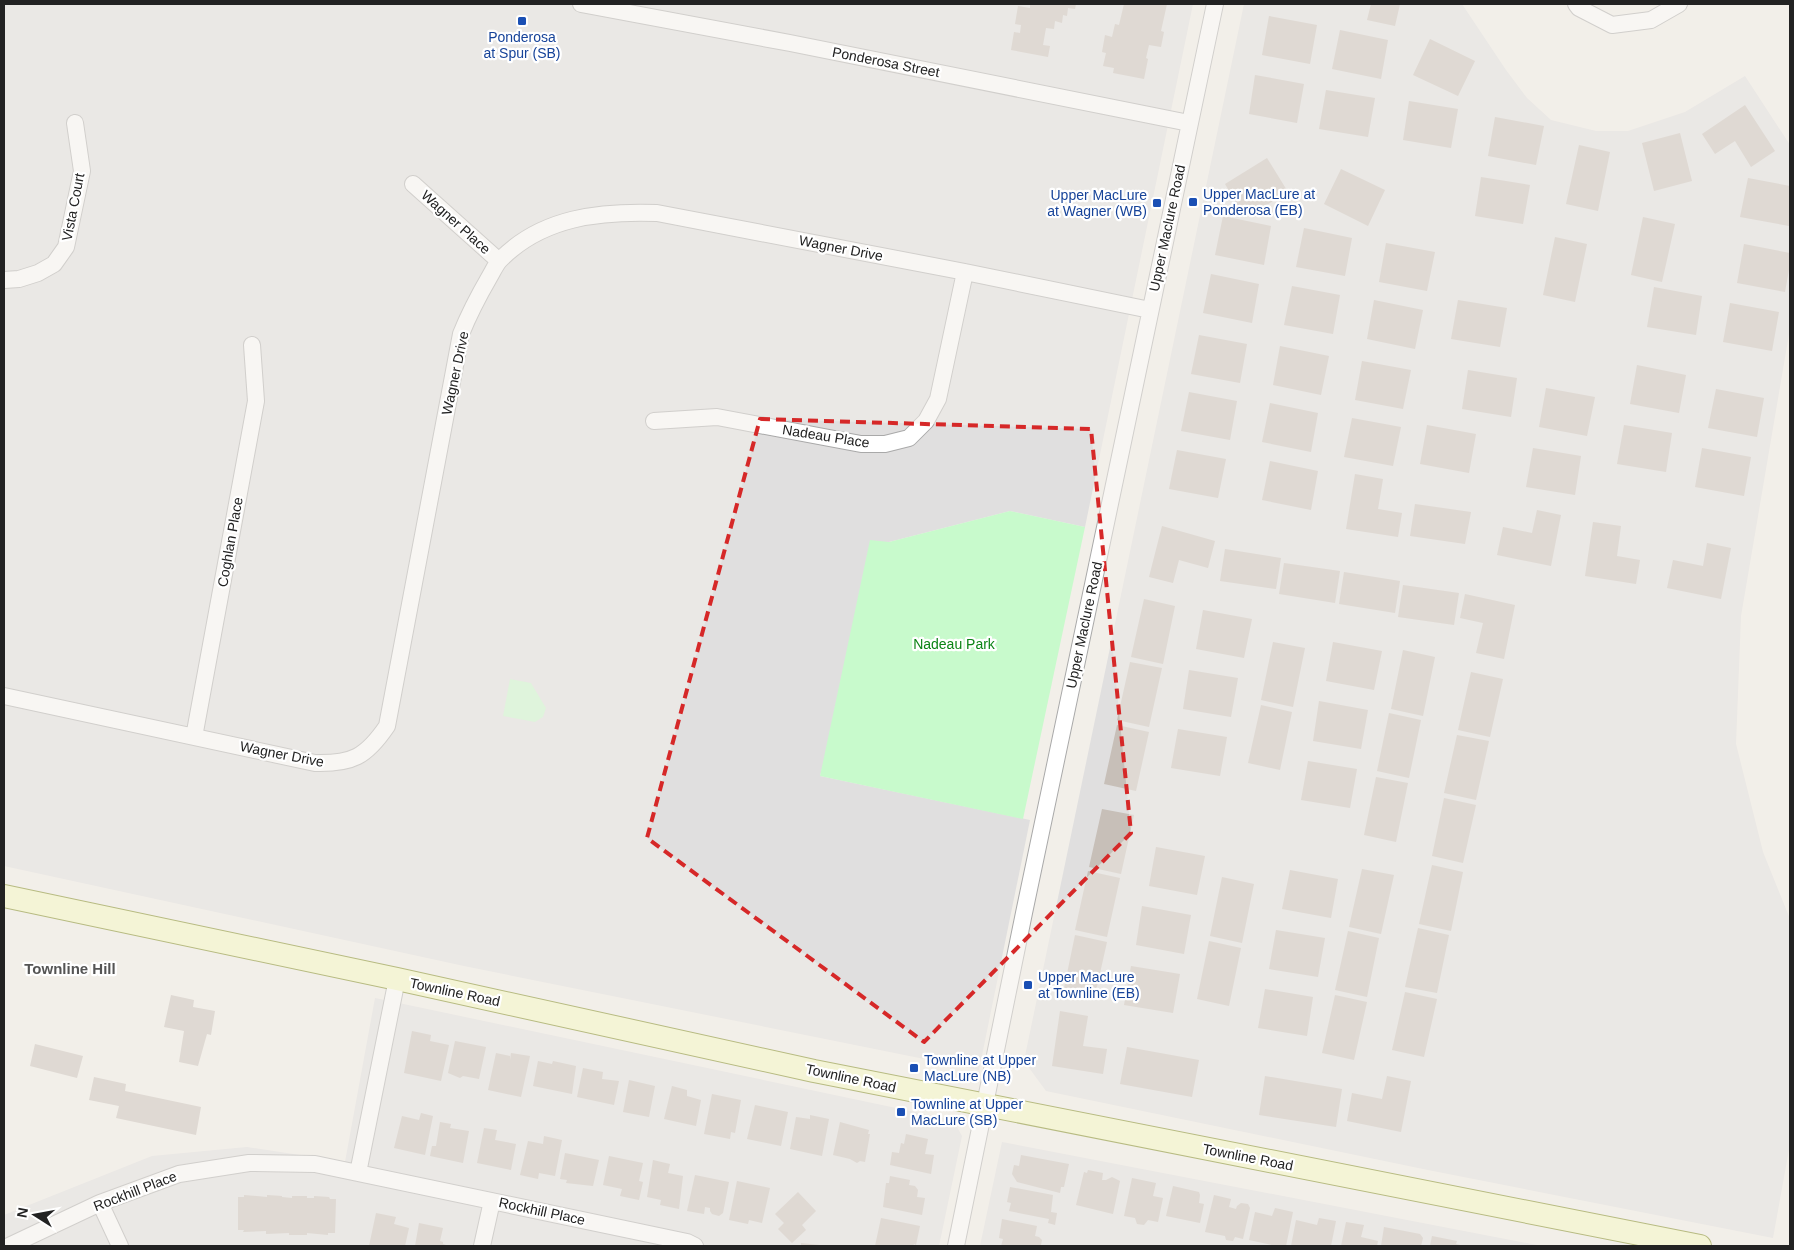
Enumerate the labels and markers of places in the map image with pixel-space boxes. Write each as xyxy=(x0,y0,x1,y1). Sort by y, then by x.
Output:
marker: Ponderosa at Spur (SB) xyxy=(516,15,528,27)
place label: Ponderosa at Spur (SB) xyxy=(483,29,561,61)
place label: Upper MacLure at Ponderosa (EB) xyxy=(1203,186,1315,218)
place label: Upper MacLure at Wagner (WB) xyxy=(1047,187,1147,219)
marker: Upper MacLure at Ponderosa (EB) xyxy=(1187,196,1199,208)
marker: Upper MacLure at Wagner (WB) xyxy=(1151,197,1163,209)
place label: Upper MacLure at Townline (EB) xyxy=(1038,969,1140,1001)
marker: Upper MacLure at Townline (EB) xyxy=(1022,979,1034,991)
place label: Townline at Upper MacLure (NB) xyxy=(924,1052,1036,1084)
marker: Townline at Upper MacLure (NB) xyxy=(908,1062,920,1074)
place label: Townline at Upper MacLure (SB) xyxy=(911,1096,1023,1128)
marker: Townline at Upper MacLure (SB) xyxy=(895,1106,907,1118)

